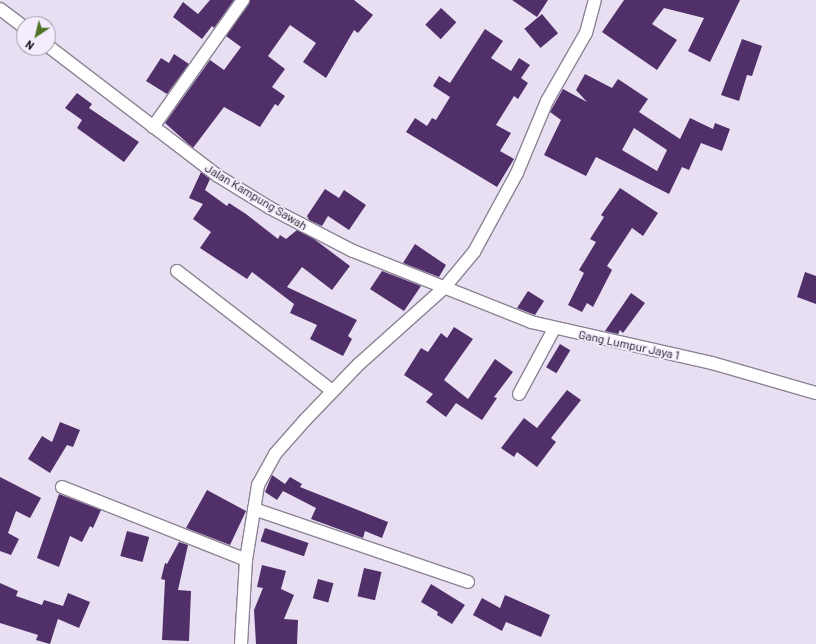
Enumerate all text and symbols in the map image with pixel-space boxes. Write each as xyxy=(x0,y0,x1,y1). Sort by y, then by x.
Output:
north arrow xyxy=(16,16,56,56)
text: N xyxy=(23,38,36,53)
street label: Jalan Kampung Sawah xyxy=(202,161,310,233)
street label: Gang Lumpur Jaya 1 xyxy=(577,327,681,363)

